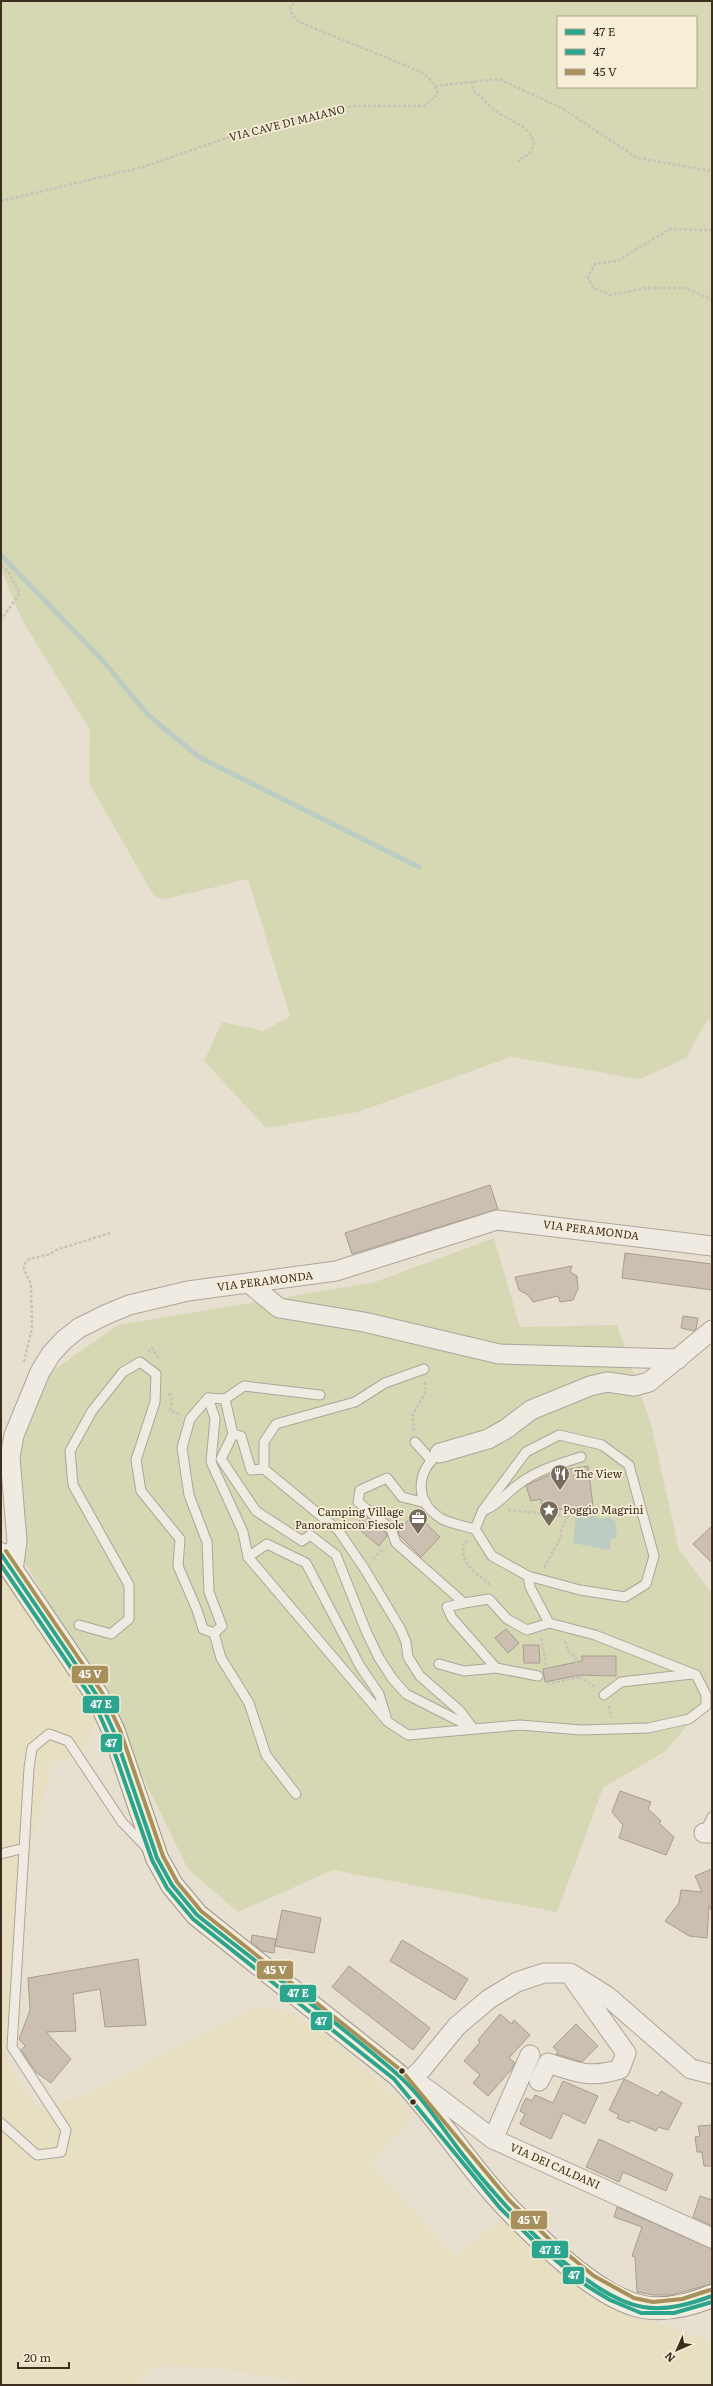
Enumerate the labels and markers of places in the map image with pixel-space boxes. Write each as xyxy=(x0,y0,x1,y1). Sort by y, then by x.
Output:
restaurant icon: The View xyxy=(549,1463,571,1491)
place label: The View xyxy=(574,1465,623,1481)
place icon: Poggio Magrini xyxy=(538,1499,560,1527)
place label: Poggio Magrini xyxy=(563,1501,644,1517)
place label: Camping Village Panoramicon Fiesole xyxy=(295,1503,404,1532)
office icon: Camping Village Panoramicon Fiesole xyxy=(407,1507,429,1535)
unlabelled marker xyxy=(397,2066,407,2076)
unlabelled marker xyxy=(408,2097,418,2107)

